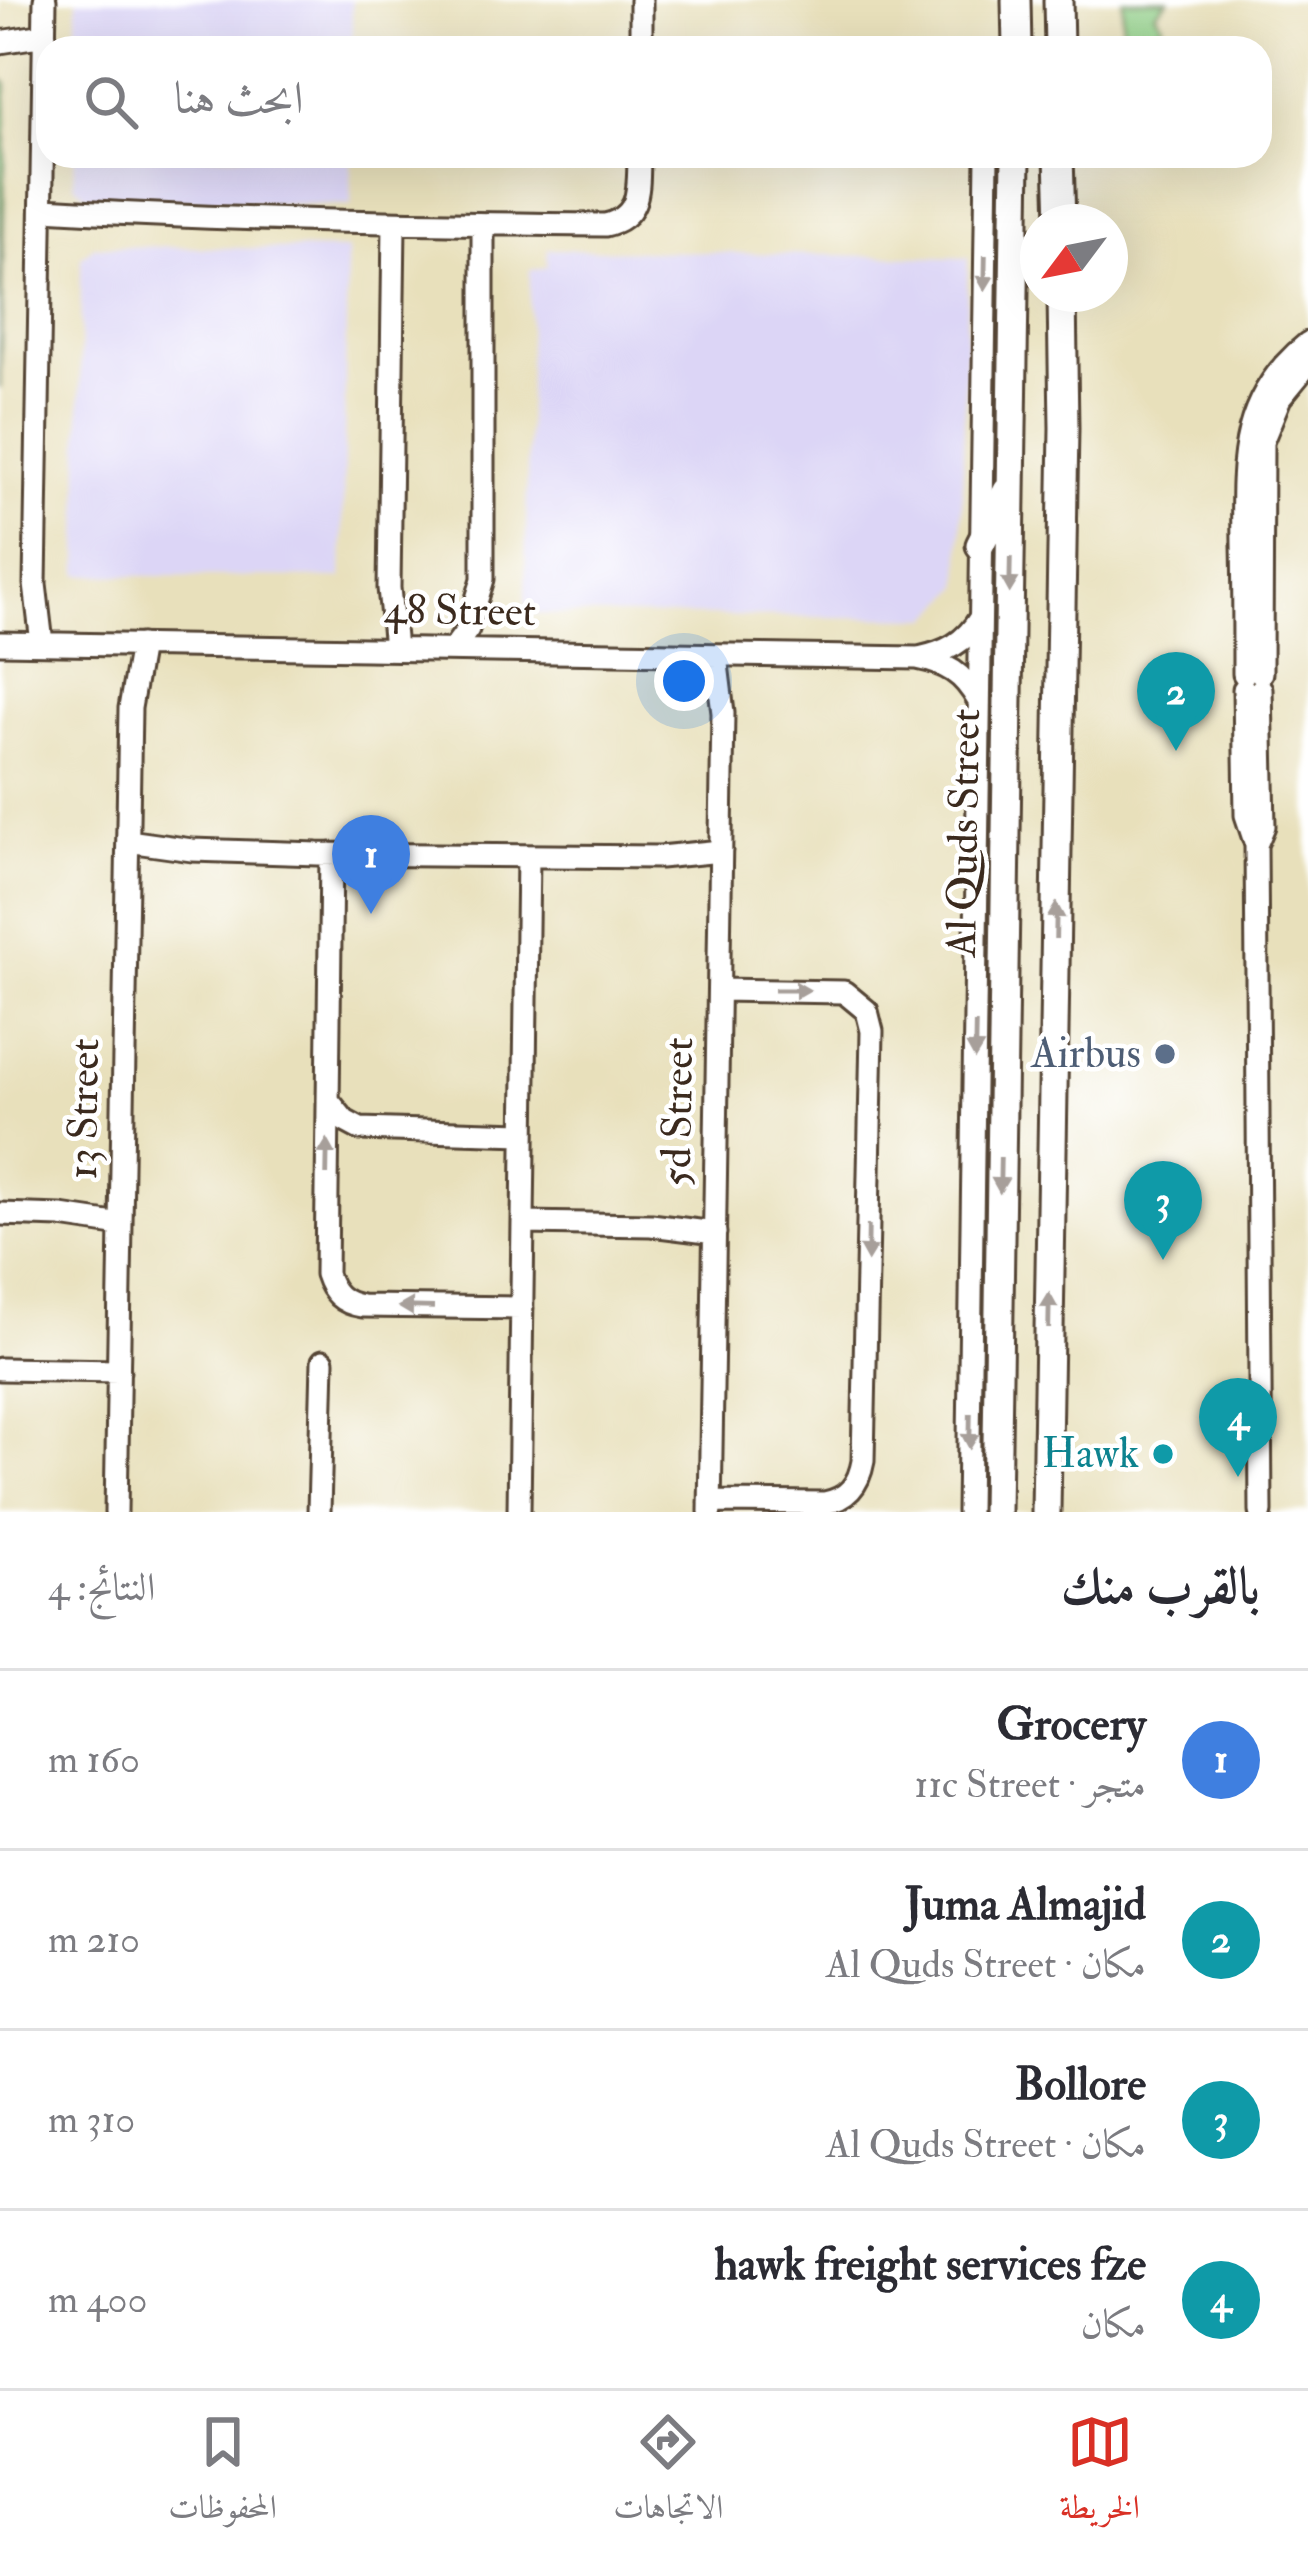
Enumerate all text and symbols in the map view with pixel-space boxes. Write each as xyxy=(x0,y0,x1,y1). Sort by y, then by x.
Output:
search box xyxy=(36,36,1272,168)
icon: search xyxy=(78,69,144,135)
text: ابحث هنا xyxy=(174,71,304,127)
north arrow xyxy=(1020,204,1128,312)
one-way arrow xyxy=(975,255,994,293)
one-way arrow xyxy=(1000,557,1019,595)
street label: 48 Street xyxy=(383,584,537,638)
your location xyxy=(654,651,714,711)
pin: 2 xyxy=(1137,652,1215,751)
street label: Al Quds Street xyxy=(936,708,992,959)
pin: 1 xyxy=(332,815,410,914)
one-way arrow xyxy=(1046,901,1066,939)
one-way arrow xyxy=(774,980,812,1000)
one-way arrow xyxy=(965,1023,984,1061)
place label: Airbus xyxy=(1030,1028,1141,1080)
street label: 5d Street xyxy=(651,1037,705,1187)
street label: 13 Street xyxy=(57,1038,111,1180)
marker: Airbus xyxy=(1152,1041,1178,1067)
one-way arrow xyxy=(317,1137,337,1175)
one-way arrow xyxy=(991,1157,1010,1195)
pin: 3 xyxy=(1124,1161,1202,1260)
one-way arrow xyxy=(858,1225,877,1263)
one-way arrow xyxy=(1040,1291,1059,1329)
one-way arrow xyxy=(396,1297,434,1317)
pin: 4 xyxy=(1199,1378,1277,1477)
one-way arrow xyxy=(961,1413,980,1451)
place label: Hawk xyxy=(1042,1428,1139,1480)
marker: Hawk xyxy=(1150,1441,1176,1467)
text: بالقرب منك xyxy=(1061,1555,1260,1619)
text: النتائج: 4 xyxy=(48,1563,155,1612)
text: Grocery xyxy=(996,1697,1146,1753)
text: 160 m xyxy=(48,1735,140,1784)
text: 1 xyxy=(1214,1735,1228,1784)
text: متجر · 11c Street xyxy=(914,1760,1146,1809)
text: Juma Almajid xyxy=(905,1877,1146,1933)
text: 210 m xyxy=(48,1915,140,1964)
text: 2 xyxy=(1211,1915,1231,1964)
text: مكان · Al Quds Street xyxy=(826,1940,1146,1989)
text: Bollore xyxy=(1015,2057,1146,2113)
text: 310 m xyxy=(48,2095,135,2144)
text: 3 xyxy=(1214,2095,1228,2144)
text: مكان · Al Quds Street xyxy=(826,2120,1146,2169)
text: hawk freight services fze xyxy=(714,2237,1146,2293)
text: 400 m xyxy=(48,2275,148,2324)
text: 4 xyxy=(1210,2275,1232,2324)
text: مكان xyxy=(1081,2300,1146,2349)
tab: المحفوظات xyxy=(168,2409,277,2539)
tab: الاتجاهات xyxy=(613,2409,723,2539)
tab: الخريطة xyxy=(1060,2409,1140,2539)

